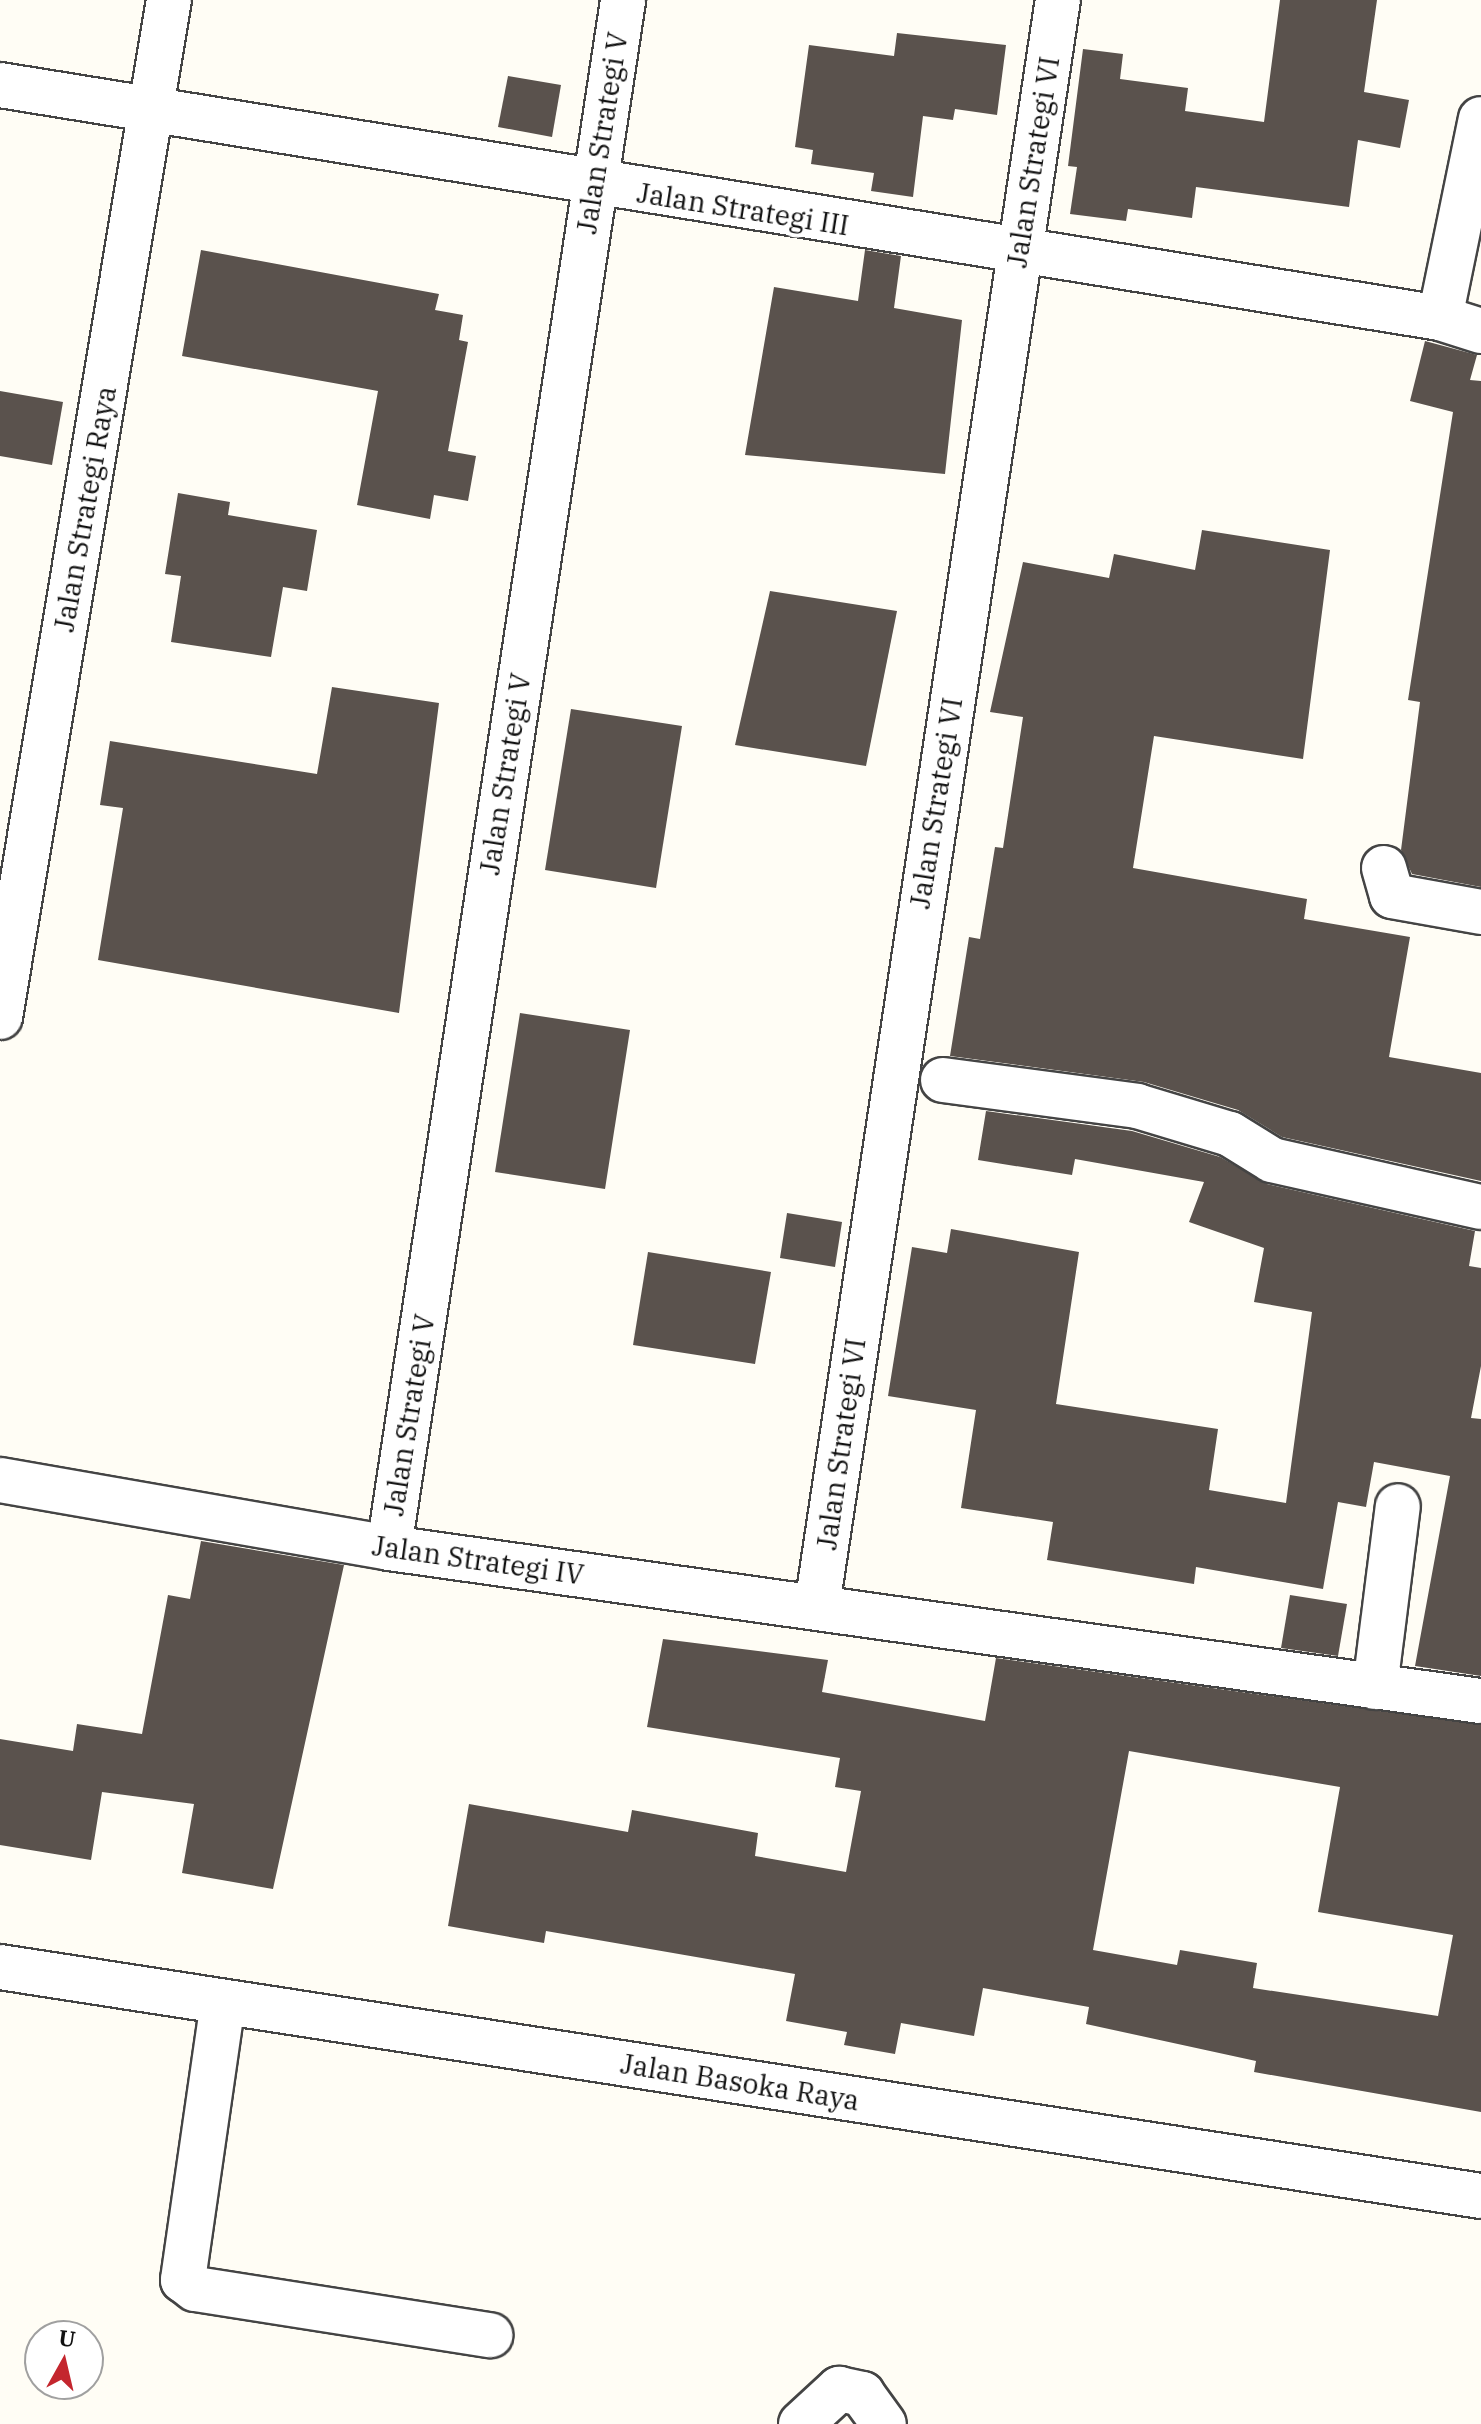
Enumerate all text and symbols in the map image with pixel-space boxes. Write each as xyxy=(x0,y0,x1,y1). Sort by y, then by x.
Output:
street label: Jalan Strategi V xyxy=(569,30,635,236)
street label: Jalan Strategi VI xyxy=(1000,54,1066,270)
street label: Jalan Strategi III xyxy=(635,176,851,242)
street label: Jalan Strategi Raya xyxy=(47,384,123,634)
street label: Jalan Strategi V xyxy=(472,671,538,877)
street label: Jalan Strategi VI xyxy=(903,695,969,911)
street label: Jalan Strategi V xyxy=(376,1312,442,1518)
street label: Jalan Strategi VI xyxy=(810,1336,872,1552)
street label: Jalan Strategi IV xyxy=(370,1529,586,1591)
street label: Jalan Basoka Raya xyxy=(618,2047,862,2117)
north arrow xyxy=(24,2320,104,2400)
text: U xyxy=(57,2322,78,2353)

